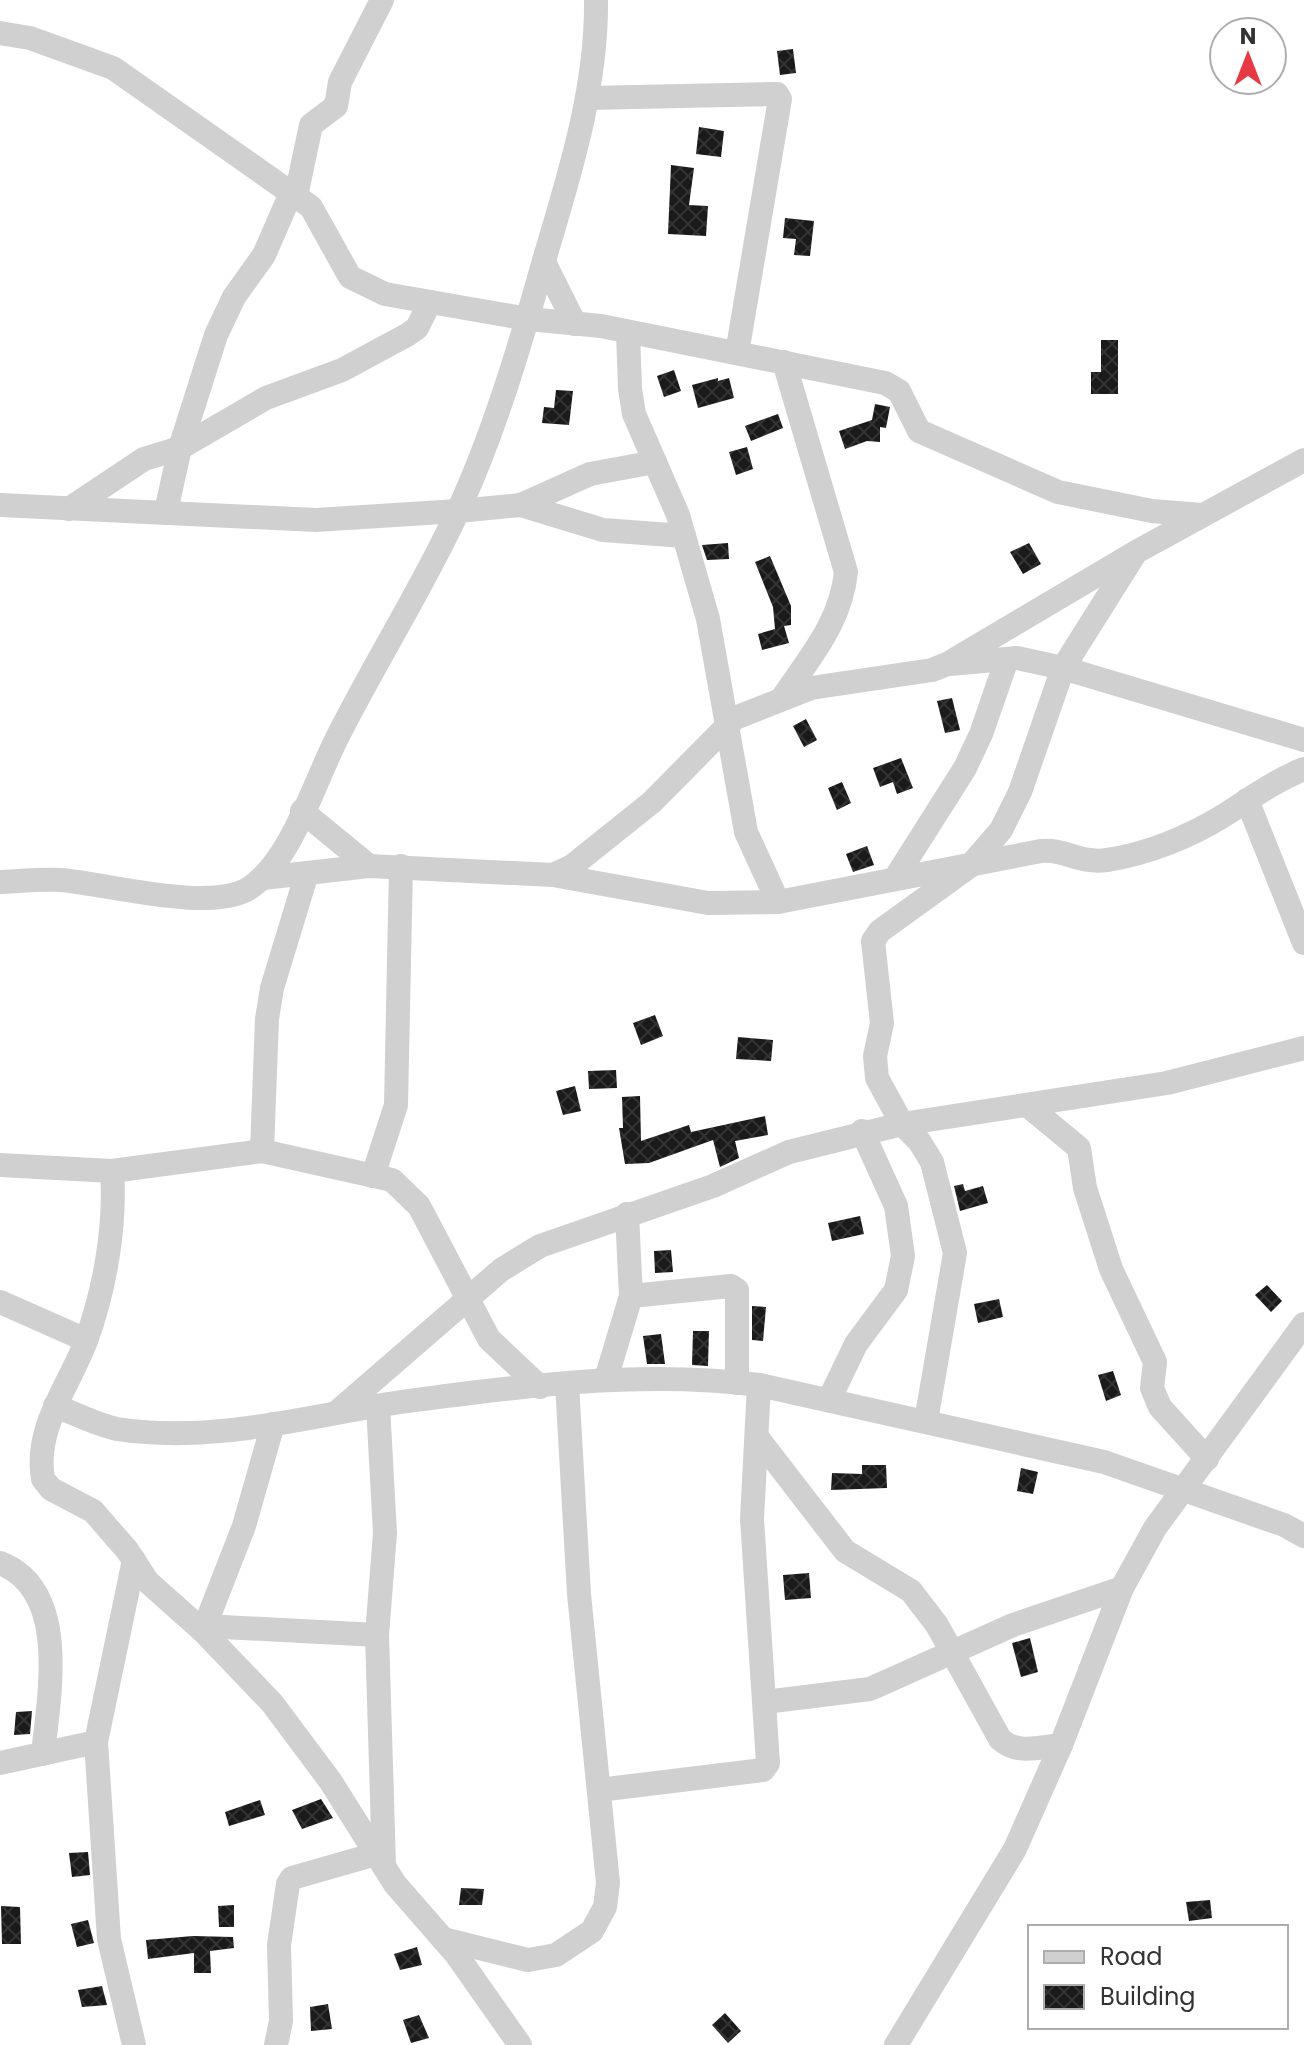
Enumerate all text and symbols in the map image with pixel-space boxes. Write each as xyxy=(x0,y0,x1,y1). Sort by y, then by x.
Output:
north arrow xyxy=(1208,16,1288,96)
text: N xyxy=(1240,21,1256,52)
legend xyxy=(1028,1925,1288,2029)
text: Road xyxy=(1100,1940,1162,1973)
text: Building xyxy=(1100,1980,1196,2013)

